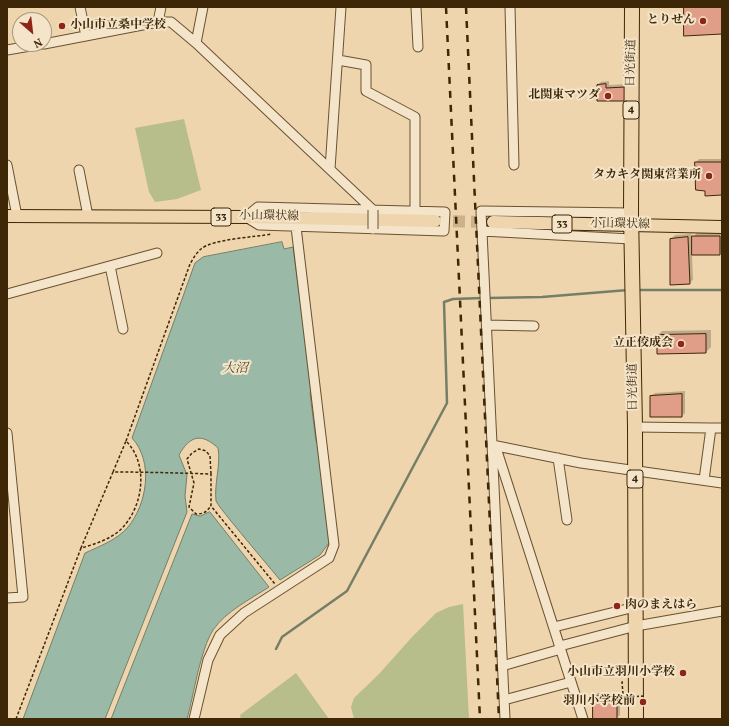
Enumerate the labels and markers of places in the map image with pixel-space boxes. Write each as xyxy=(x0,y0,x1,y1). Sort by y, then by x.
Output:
place label: とりせん xyxy=(647,14,695,28)
marker: とりせん xyxy=(698,16,708,26)
place label: 小山市立桑中学校 xyxy=(70,19,166,33)
marker: 小山市立桑中学校 xyxy=(57,21,67,31)
place label: 北関東マツダ xyxy=(528,89,600,103)
marker: 北関東マツダ xyxy=(603,91,613,101)
place label: タカキタ関東営業所 xyxy=(593,169,701,183)
marker: タカキタ関東営業所 xyxy=(704,171,714,181)
place label: 立正佼成会 xyxy=(613,337,673,351)
marker: 立正佼成会 xyxy=(676,339,686,349)
place label: 肉のまえはら xyxy=(625,599,697,613)
marker: 肉のまえはら xyxy=(612,601,622,611)
place label: 小山市立羽川小学校 xyxy=(567,666,675,680)
marker: 小山市立羽川小学校 xyxy=(678,668,688,678)
place label: 羽川小学校前 xyxy=(563,695,635,709)
marker: 羽川小学校前 xyxy=(638,697,648,707)

